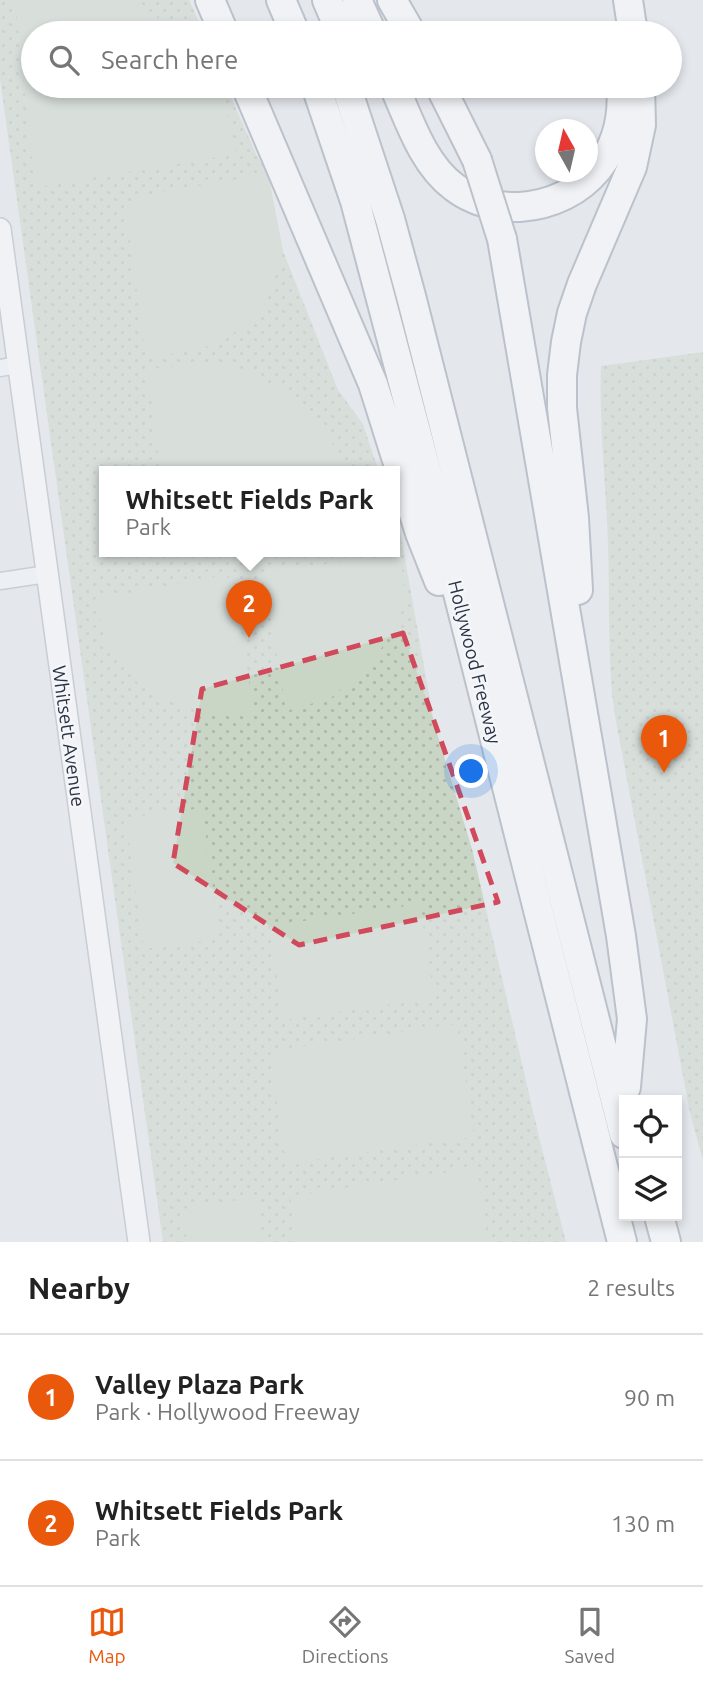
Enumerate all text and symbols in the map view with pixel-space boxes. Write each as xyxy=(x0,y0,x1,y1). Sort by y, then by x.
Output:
search box xyxy=(21,21,682,98)
icon: search xyxy=(45,41,83,79)
text: Search here xyxy=(101,45,238,74)
north arrow xyxy=(535,119,598,182)
popup xyxy=(99,466,400,557)
text: Whitsett Fields Park xyxy=(125,485,374,514)
text: Park xyxy=(125,514,171,539)
street label: Hollywood Freeway xyxy=(444,578,506,746)
pin: 2 xyxy=(226,580,272,638)
street label: Whitsett Avenue xyxy=(48,664,90,808)
pin: 1 xyxy=(641,715,687,773)
your location xyxy=(454,754,488,788)
map controls xyxy=(619,1095,682,1221)
button: locate xyxy=(619,1095,682,1158)
button: layers xyxy=(619,1158,682,1221)
text: Nearby xyxy=(28,1271,130,1305)
text: 2 results xyxy=(587,1275,675,1300)
text: Valley Plaza Park xyxy=(95,1370,304,1399)
text: 1 xyxy=(45,1385,57,1410)
text: 90 m xyxy=(624,1385,675,1410)
text: Park · Hollywood Freeway xyxy=(95,1399,360,1424)
text: Whitsett Fields Park xyxy=(95,1496,343,1525)
text: 2 xyxy=(45,1511,57,1536)
text: 130 m xyxy=(611,1511,675,1536)
text: Park xyxy=(95,1525,141,1550)
tab: Map xyxy=(88,1603,126,1667)
tab: Directions xyxy=(302,1603,389,1667)
tab: Saved xyxy=(564,1603,615,1667)

